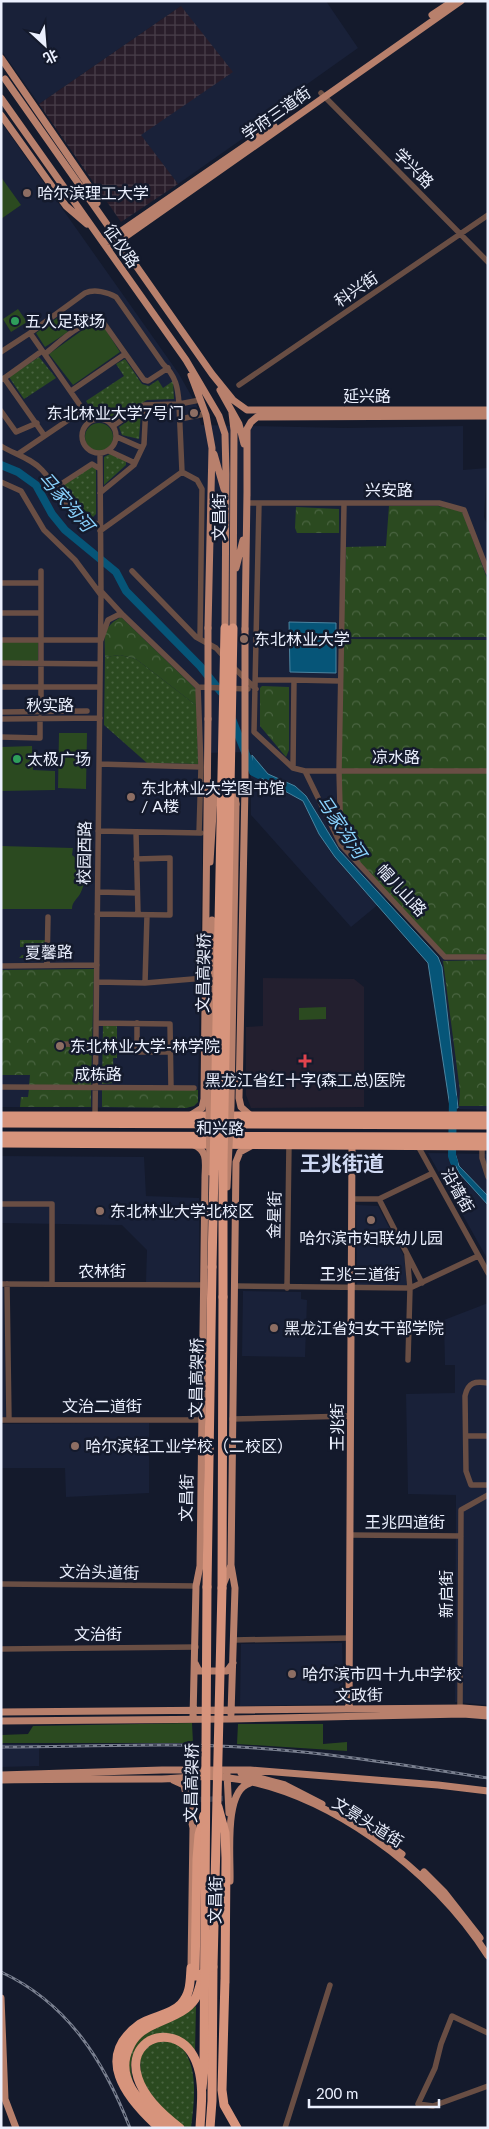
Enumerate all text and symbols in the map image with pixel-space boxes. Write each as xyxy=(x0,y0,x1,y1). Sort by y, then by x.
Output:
north arrow xyxy=(20,20,70,70)
text: 北 xyxy=(41,46,61,68)
street label: 学府三道街 xyxy=(237,82,314,143)
street label: 学兴路 xyxy=(391,144,438,191)
place label: 哈尔滨理工大学 xyxy=(37,183,149,202)
marker: 哈尔滨理工大学 xyxy=(21,187,33,199)
street label: 征仪路 xyxy=(101,221,144,271)
street label: 科兴街 xyxy=(331,267,381,310)
place label: 五人足球场 xyxy=(25,311,105,330)
marker: 五人足球场 xyxy=(9,315,21,327)
street label: 延兴路 xyxy=(343,386,391,405)
place label: 东北林业大学7号门 xyxy=(47,403,184,422)
marker: 东北林业大学7号门 xyxy=(188,407,200,419)
water label: 马家沟河 xyxy=(35,467,101,538)
street label: 兴安路 xyxy=(365,480,413,499)
street label: 文昌街 xyxy=(209,493,228,541)
place label: 东北林业大学 xyxy=(254,629,350,648)
marker: 东北林业大学 xyxy=(238,633,250,645)
street label: 秋实路 xyxy=(26,695,74,714)
street label: 凉水路 xyxy=(372,747,420,766)
place label: 太极广场 xyxy=(27,749,91,768)
marker: 太极广场 xyxy=(11,753,23,765)
place label: 东北林业大学图书馆 / A楼 xyxy=(141,778,285,815)
water label: 马家沟河 xyxy=(313,790,373,865)
marker: 东北林业大学图书馆 / A楼 xyxy=(125,791,137,803)
street label: 校园西路 xyxy=(73,821,94,885)
street label: 帽儿山路 xyxy=(374,860,431,920)
street label: 文昌高架桥 xyxy=(192,933,213,1013)
street label: 夏馨路 xyxy=(25,942,73,961)
place label: 东北林业大学-林学院 xyxy=(70,1036,220,1055)
marker: 东北林业大学-林学院 xyxy=(54,1040,66,1052)
marker: 黑龙江省红十字(森工总)医院 xyxy=(298,1054,312,1068)
street label: 成栋路 xyxy=(74,1064,122,1083)
place label: 黑龙江省红十字(森工总)医院 xyxy=(205,1070,405,1089)
street label: 和兴路 xyxy=(196,1118,244,1137)
district label: 王兆街道 xyxy=(300,1150,384,1175)
street label: 沿墙街 xyxy=(438,1164,478,1215)
street label: 金星街 xyxy=(264,1191,283,1239)
place label: 东北林业大学北校区 xyxy=(110,1201,254,1220)
marker: 东北林业大学北校区 xyxy=(94,1205,106,1217)
marker: 哈尔滨市妇联幼儿园 xyxy=(365,1214,377,1226)
place label: 哈尔滨市妇联幼儿园 xyxy=(299,1228,443,1247)
street label: 农林街 xyxy=(78,1261,126,1280)
street label: 王兆三道街 xyxy=(320,1264,400,1283)
place label: 黑龙江省妇女干部学院 xyxy=(284,1318,444,1337)
marker: 黑龙江省妇女干部学院 xyxy=(268,1322,280,1334)
street label: 文昌高架桥 xyxy=(185,1338,206,1418)
street label: 文治二道街 xyxy=(62,1396,142,1415)
street label: 王兆街 xyxy=(327,1403,346,1451)
place label: 哈尔滨轻工业学校（二校区） xyxy=(85,1436,293,1455)
marker: 哈尔滨轻工业学校（二校区） xyxy=(69,1440,81,1452)
street label: 文昌街 xyxy=(176,1474,195,1522)
street label: 王兆四道街 xyxy=(365,1512,445,1531)
street label: 文治头道街 xyxy=(59,1561,139,1582)
street label: 新启街 xyxy=(436,1570,455,1618)
street label: 文治街 xyxy=(74,1624,122,1643)
place label: 哈尔滨市四十九中学校 xyxy=(302,1664,462,1683)
marker: 哈尔滨市四十九中学校 xyxy=(286,1668,298,1680)
street label: 文政街 xyxy=(335,1685,383,1704)
street label: 文昌高架桥 xyxy=(180,1743,201,1823)
street label: 文景头道街 xyxy=(329,1792,407,1851)
street label: 文昌街 xyxy=(205,1876,224,1924)
scale bar xyxy=(309,2076,439,2108)
text: 200 m xyxy=(316,2084,358,2102)

